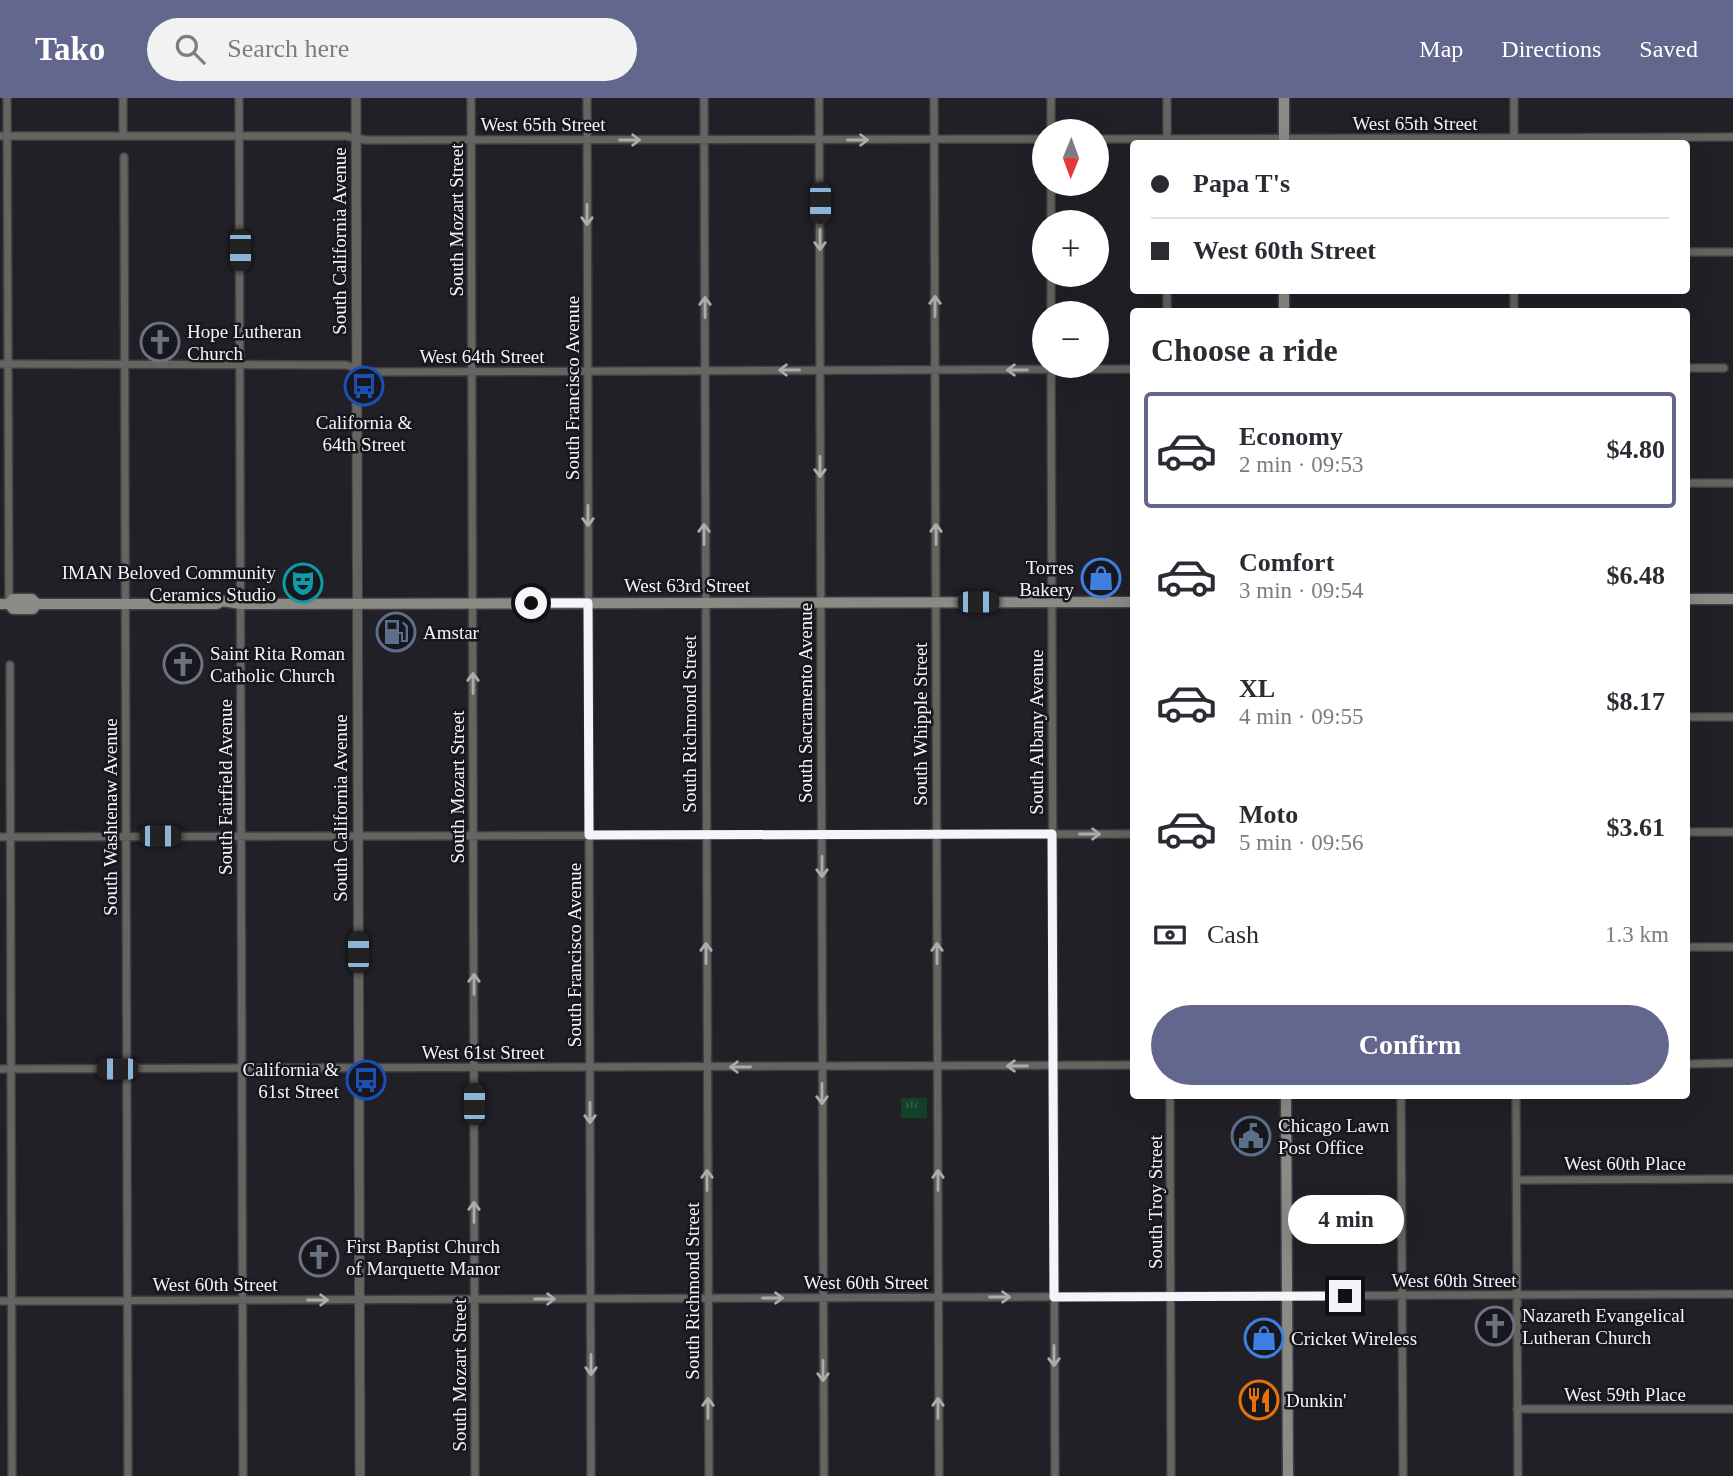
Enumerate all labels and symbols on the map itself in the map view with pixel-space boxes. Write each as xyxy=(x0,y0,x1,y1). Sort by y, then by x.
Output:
street label: West 65th Street xyxy=(1352,113,1478,134)
street label: West 65th Street xyxy=(480,114,606,135)
north arrow xyxy=(1032,119,1110,196)
one-way arrow xyxy=(619,133,642,147)
one-way arrow xyxy=(846,133,869,146)
street label: South Mozart Street xyxy=(446,143,467,297)
street label: South California Avenue xyxy=(329,147,350,335)
car xyxy=(810,182,831,224)
one-way arrow xyxy=(580,203,594,226)
one-way arrow xyxy=(813,228,827,251)
car xyxy=(230,229,251,271)
one-way arrow xyxy=(928,295,942,318)
street label: South Francisco Avenue xyxy=(562,296,583,480)
one-way arrow xyxy=(698,296,712,319)
church icon: Hope Lutheran Church xyxy=(139,321,181,363)
place label: Hope Lutheran Church xyxy=(187,321,302,364)
street label: West 64th Street xyxy=(419,346,545,367)
one-way arrow xyxy=(778,363,801,377)
one-way arrow xyxy=(1006,363,1029,377)
bus stop icon: California & 64th Street xyxy=(343,365,385,407)
place label: California & 64th Street xyxy=(316,412,412,455)
one-way arrow xyxy=(813,455,827,478)
one-way arrow xyxy=(581,504,595,527)
one-way arrow xyxy=(697,523,711,546)
one-way arrow xyxy=(929,523,943,546)
place label: Torres Bakery xyxy=(1019,557,1074,600)
shop icon: Torres Bakery xyxy=(1080,557,1122,599)
place label: IMAN Beloved Community Ceramics Studio xyxy=(62,562,276,605)
theatre icon: IMAN Beloved Community Ceramics Studio xyxy=(282,562,324,604)
street label: West 63rd Street xyxy=(624,575,751,596)
route start xyxy=(515,587,547,619)
car xyxy=(958,592,1000,613)
street label: South Sacramento Avenue xyxy=(795,603,816,803)
fuel station icon: Amstar xyxy=(375,611,417,653)
place label: Amstar xyxy=(423,622,480,643)
street label: South Richmond Street xyxy=(679,635,700,813)
street label: South Whipple Street xyxy=(910,642,931,806)
church icon: Saint Rita Roman Catholic Church xyxy=(162,643,204,685)
place label: Saint Rita Roman Catholic Church xyxy=(210,643,346,686)
street label: South Albany Avenue xyxy=(1026,649,1047,815)
one-way arrow xyxy=(466,672,480,695)
street label: South Fairfield Avenue xyxy=(215,699,236,875)
street label: South Mozart Street xyxy=(447,710,468,864)
street label: South California Avenue xyxy=(330,714,351,902)
street label: South Washtenaw Avenue xyxy=(100,718,121,916)
car xyxy=(140,826,182,847)
one-way arrow xyxy=(1078,828,1101,841)
one-way arrow xyxy=(815,855,829,878)
street label: South Francisco Avenue xyxy=(564,863,585,1047)
car xyxy=(348,931,369,973)
one-way arrow xyxy=(699,942,713,965)
one-way arrow xyxy=(930,942,944,965)
one-way arrow xyxy=(467,973,481,996)
street label: West 61st Street xyxy=(421,1042,545,1063)
car xyxy=(97,1059,139,1080)
place label: California & 61st Street xyxy=(242,1059,340,1102)
bus stop icon: California & 61st Street xyxy=(345,1059,387,1101)
one-way arrow xyxy=(1006,1059,1029,1073)
one-way arrow xyxy=(729,1060,752,1074)
one-way arrow xyxy=(815,1082,829,1105)
car xyxy=(464,1083,485,1125)
one-way arrow xyxy=(583,1101,597,1124)
public building icon: Chicago Lawn Post Office xyxy=(1230,1115,1272,1157)
place label: Chicago Lawn Post Office xyxy=(1278,1115,1390,1158)
street label: South Troy Street xyxy=(1145,1134,1166,1269)
street label: West 60th Place xyxy=(1564,1153,1686,1174)
one-way arrow xyxy=(700,1169,714,1192)
one-way arrow xyxy=(931,1169,945,1192)
callout: 4 min xyxy=(1287,1194,1403,1244)
one-way arrow xyxy=(467,1201,481,1224)
street label: South Richmond Street xyxy=(682,1202,703,1380)
church icon: First Baptist Church of Marquette Manor xyxy=(298,1236,340,1278)
place label: First Baptist Church of Marquette Manor xyxy=(346,1236,501,1279)
street label: West 60th Street xyxy=(1391,1270,1517,1291)
street label: West 60th Street xyxy=(803,1272,929,1293)
street label: West 60th Street xyxy=(152,1274,278,1295)
route end xyxy=(1329,1280,1361,1312)
one-way arrow xyxy=(989,1290,1012,1304)
one-way arrow xyxy=(761,1291,784,1305)
one-way arrow xyxy=(534,1292,557,1306)
one-way arrow xyxy=(306,1293,329,1307)
street label: South Mozart Street xyxy=(449,1298,470,1452)
church icon: Nazareth Evangelical Lutheran Church xyxy=(1474,1305,1516,1347)
place label: Nazareth Evangelical Lutheran Church xyxy=(1522,1305,1685,1348)
shop icon: Cricket Wireless xyxy=(1243,1317,1285,1359)
place label: Cricket Wireless xyxy=(1291,1328,1417,1349)
one-way arrow xyxy=(1047,1344,1061,1367)
one-way arrow xyxy=(584,1353,598,1376)
one-way arrow xyxy=(816,1359,830,1382)
restaurant icon: Dunkin' xyxy=(1238,1379,1280,1421)
street label: West 59th Place xyxy=(1564,1384,1686,1405)
place label: Dunkin' xyxy=(1286,1390,1346,1411)
one-way arrow xyxy=(701,1397,715,1420)
one-way arrow xyxy=(931,1397,945,1420)

